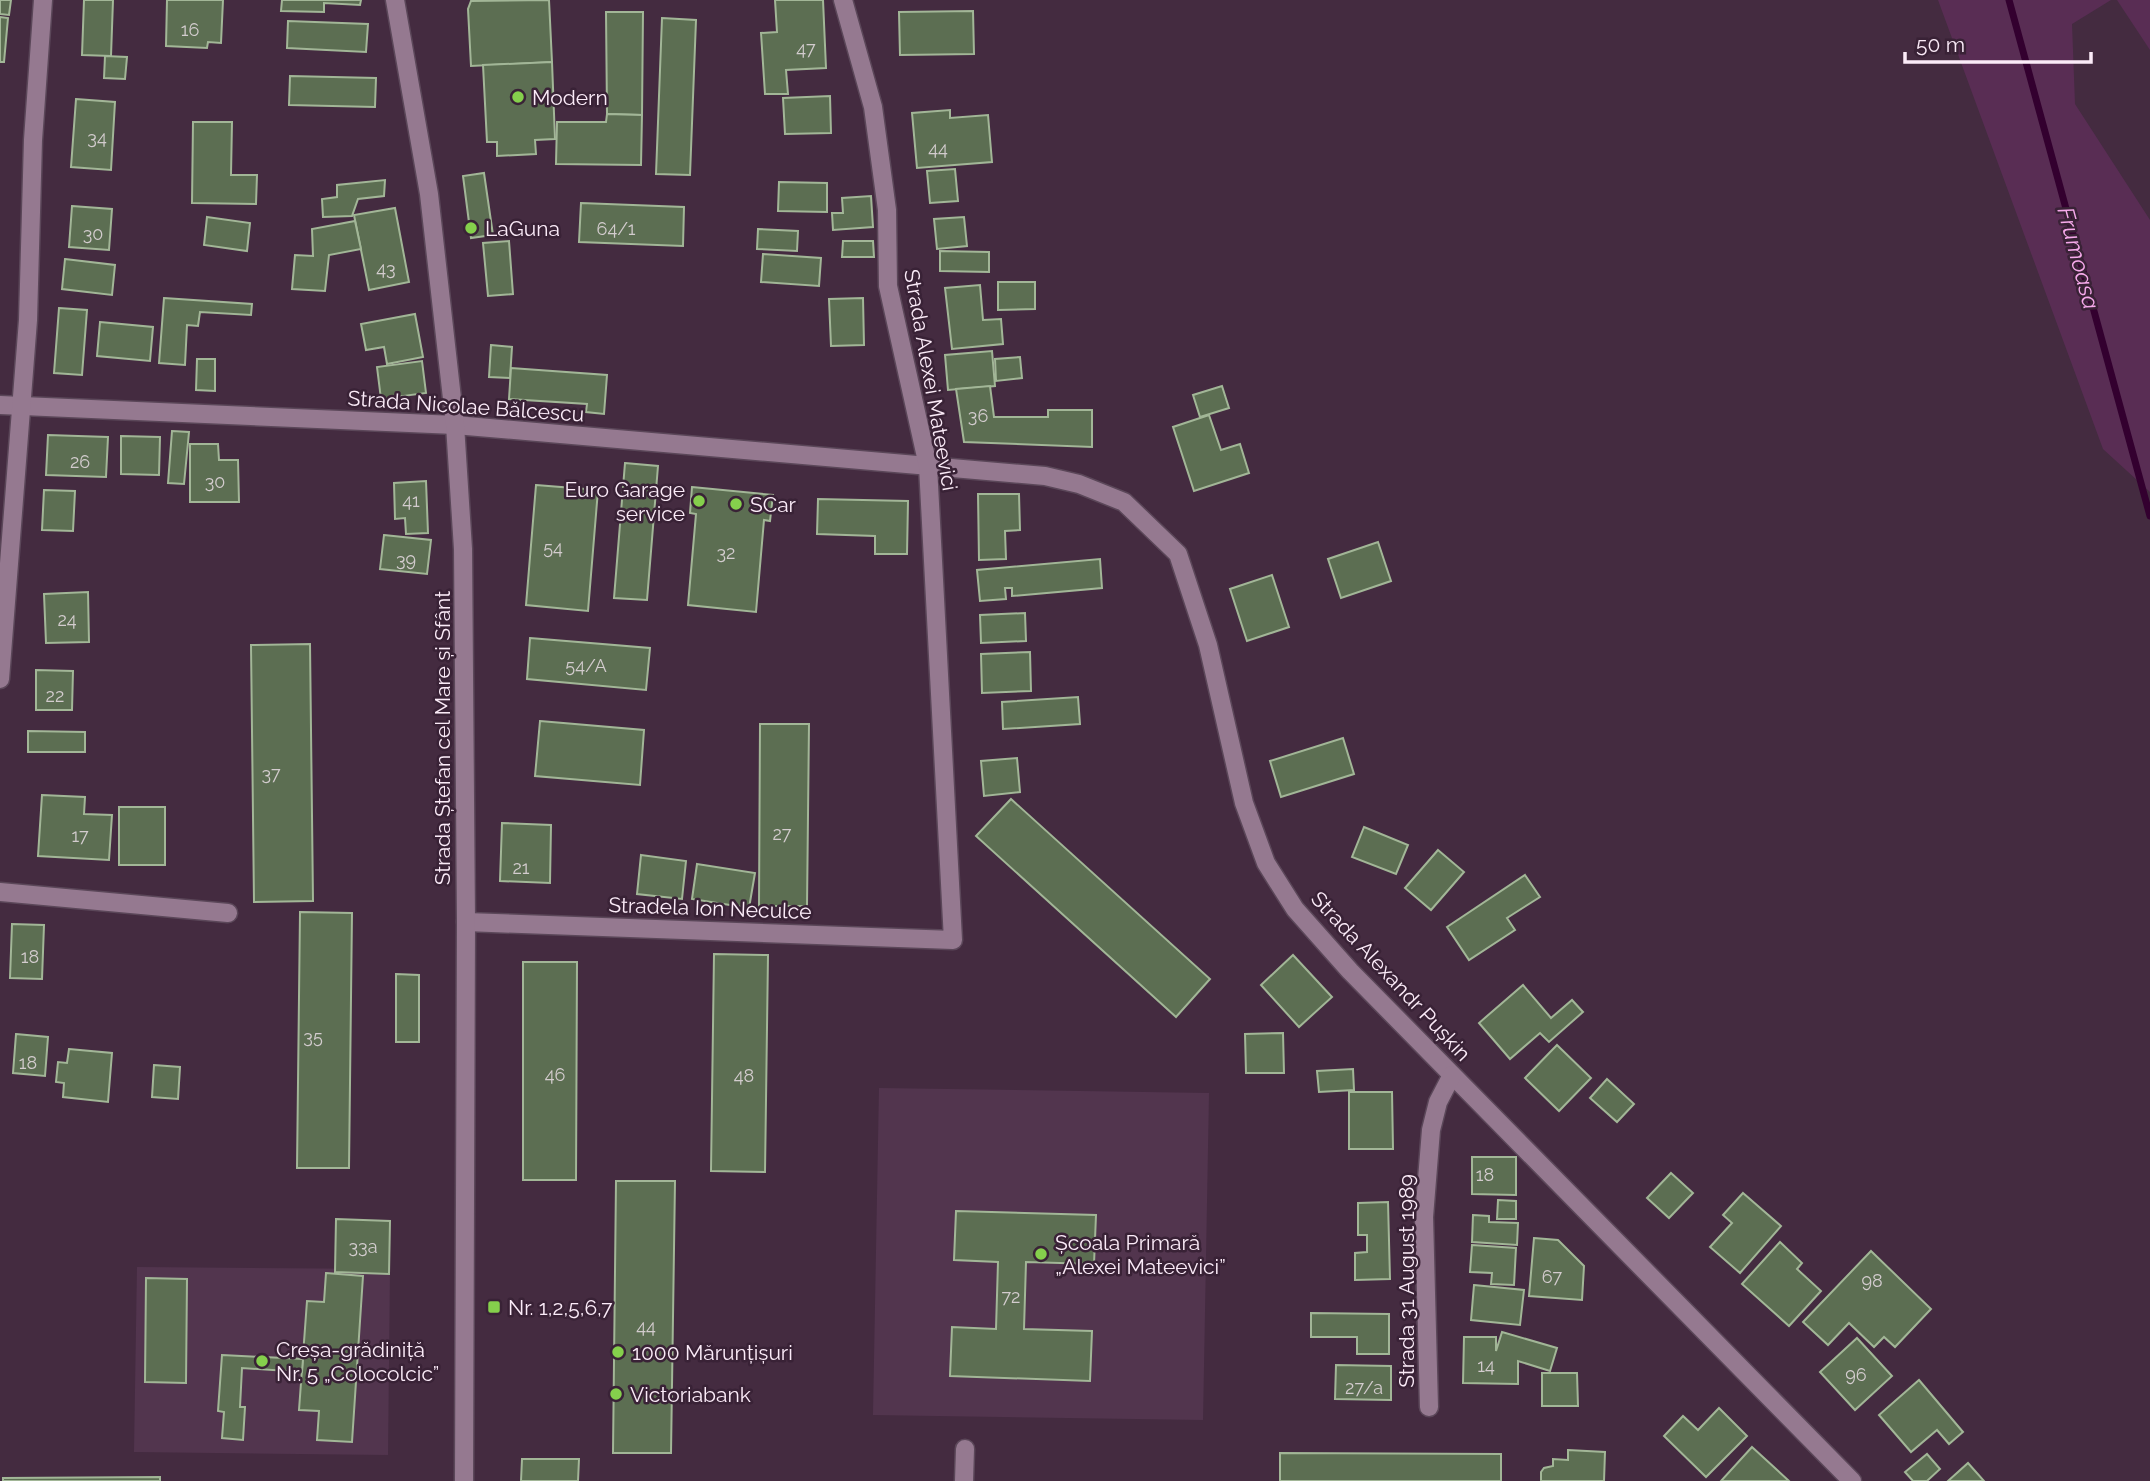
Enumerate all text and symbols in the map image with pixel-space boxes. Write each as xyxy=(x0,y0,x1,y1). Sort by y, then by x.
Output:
house number: 16 xyxy=(181,19,199,40)
scale bar xyxy=(1905,21,2090,65)
text: 50 m xyxy=(1916,32,1965,57)
house number: 47 xyxy=(796,38,816,59)
place label: Modern xyxy=(532,85,608,110)
marker: Modern xyxy=(510,89,526,105)
house number: 34 xyxy=(87,127,107,148)
house number: 44 xyxy=(928,138,948,159)
water label: Frumoasa xyxy=(2052,204,2106,312)
place label: LaGuna xyxy=(485,216,560,241)
house number: 64/1 xyxy=(597,218,636,239)
marker: LaGuna xyxy=(463,220,479,236)
house number: 30 xyxy=(83,223,103,244)
house number: 43 xyxy=(376,258,396,279)
street label: Strada Alexei Mateevici xyxy=(899,267,963,493)
street label: Strada Nicolae Bălcescu xyxy=(347,385,585,427)
house number: 36 xyxy=(968,405,988,426)
house number: 26 xyxy=(70,451,90,472)
house number: 30 xyxy=(205,471,225,492)
place label: Euro Garage service xyxy=(565,477,685,526)
house number: 41 xyxy=(402,490,420,511)
place label: SCar xyxy=(750,492,797,517)
marker: Euro Garage service xyxy=(691,493,707,509)
marker: SCar xyxy=(728,496,744,512)
house number: 54 xyxy=(543,537,563,558)
house number: 32 xyxy=(717,542,736,563)
house number: 39 xyxy=(396,549,416,570)
street label: Strada Ștefan cel Mare și Sfânt xyxy=(430,591,455,885)
house number: 24 xyxy=(57,609,77,630)
house number: 54/A xyxy=(565,655,607,676)
house number: 22 xyxy=(46,685,64,706)
house number: 37 xyxy=(261,763,281,784)
house number: 27 xyxy=(772,823,792,844)
house number: 17 xyxy=(71,825,89,846)
house number: 21 xyxy=(512,857,530,878)
street label: Strada Alexandr Pușkin xyxy=(1306,886,1476,1066)
street label: Stradela Ion Neculce xyxy=(608,892,812,924)
house number: 18 xyxy=(21,946,39,967)
house number: 35 xyxy=(303,1026,323,1047)
house number: 18 xyxy=(19,1052,37,1073)
house number: 46 xyxy=(545,1064,565,1085)
house number: 48 xyxy=(734,1065,754,1086)
house number: 18 xyxy=(1476,1164,1494,1185)
street label: Strada 31 August 1989 xyxy=(1394,1174,1419,1388)
place label: Școala Primară „Alexei Mateevici” xyxy=(1055,1230,1226,1279)
house number: 33a xyxy=(348,1236,378,1257)
marker: Școala Primară „Alexei Mateevici” xyxy=(1033,1246,1049,1262)
house number: 67 xyxy=(1542,1266,1563,1287)
house number: 98 xyxy=(1861,1270,1883,1291)
house number: 72 xyxy=(1001,1286,1021,1307)
place label: Nr. 1,2,5,6,7 xyxy=(508,1295,613,1320)
marker: Nr. 1,2,5,6,7 xyxy=(486,1299,502,1315)
house number: 44 xyxy=(636,1316,656,1337)
place label: Creșa-grădiniță Nr. 5 „Colocolcic” xyxy=(276,1337,439,1386)
place label: 1000 Mărunțișuri xyxy=(632,1340,793,1365)
marker: 1000 Mărunțișuri xyxy=(610,1344,626,1360)
marker: Creșa-grădiniță Nr. 5 „Colocolcic” xyxy=(254,1353,270,1369)
house number: 14 xyxy=(1477,1355,1495,1376)
house number: 96 xyxy=(1845,1364,1867,1385)
house number: 27/a xyxy=(1345,1377,1383,1398)
place label: Victoriabank xyxy=(630,1382,751,1407)
marker: Victoriabank xyxy=(608,1386,624,1402)

